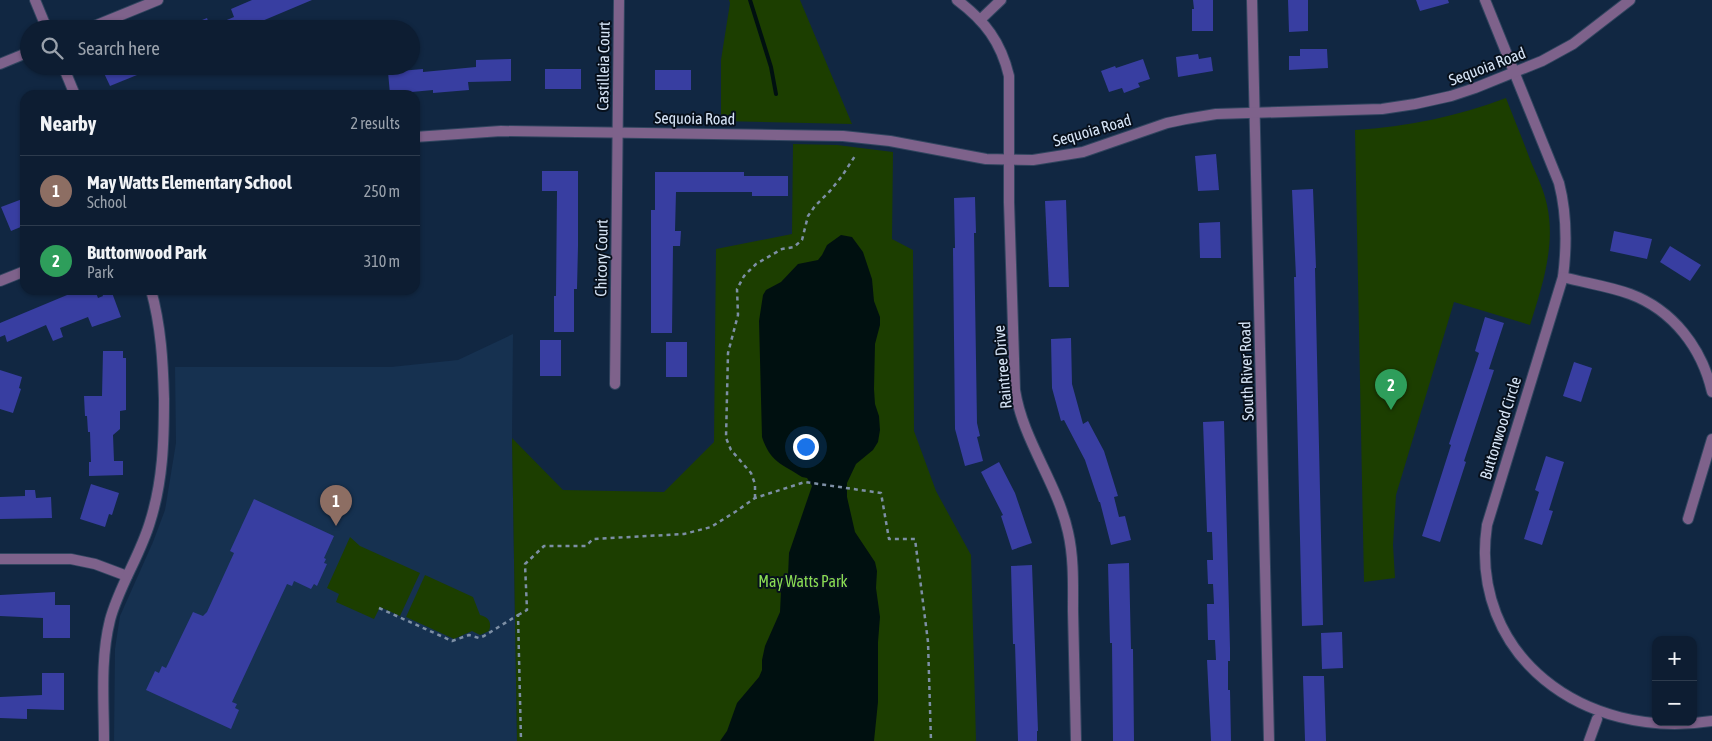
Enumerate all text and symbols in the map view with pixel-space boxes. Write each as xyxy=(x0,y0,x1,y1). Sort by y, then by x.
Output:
search box xyxy=(20,20,420,75)
street label: Castilleia Court xyxy=(593,21,613,111)
icon: search xyxy=(38,34,66,62)
text: Search here xyxy=(78,37,160,59)
street label: Sequoia Road xyxy=(1446,43,1528,90)
street label: Sequoia Road xyxy=(655,108,735,129)
street label: Sequoia Road xyxy=(1051,110,1133,151)
text: Nearby xyxy=(40,111,96,135)
text: 2 results xyxy=(350,114,400,132)
text: May Watts Elementary School xyxy=(87,171,292,193)
text: 1 xyxy=(52,182,60,200)
text: 250 m xyxy=(364,182,400,200)
text: School xyxy=(87,193,127,211)
street label: Chicory Court xyxy=(591,219,612,297)
text: Buttonwood Park xyxy=(87,241,206,263)
text: 2 xyxy=(52,252,60,270)
text: 310 m xyxy=(364,252,400,270)
text: Park xyxy=(87,263,114,281)
street label: South River Road xyxy=(1235,321,1257,421)
street label: Raintree Drive xyxy=(989,324,1015,410)
pin: 2 xyxy=(1375,369,1407,410)
street label: Buttonwood Circle xyxy=(1476,374,1524,482)
your location xyxy=(793,434,819,460)
pin: 1 xyxy=(320,485,352,526)
park label: May Watts Park xyxy=(758,572,848,591)
map controls xyxy=(1652,636,1697,726)
button: + xyxy=(1652,636,1697,681)
button: − xyxy=(1652,681,1697,726)

